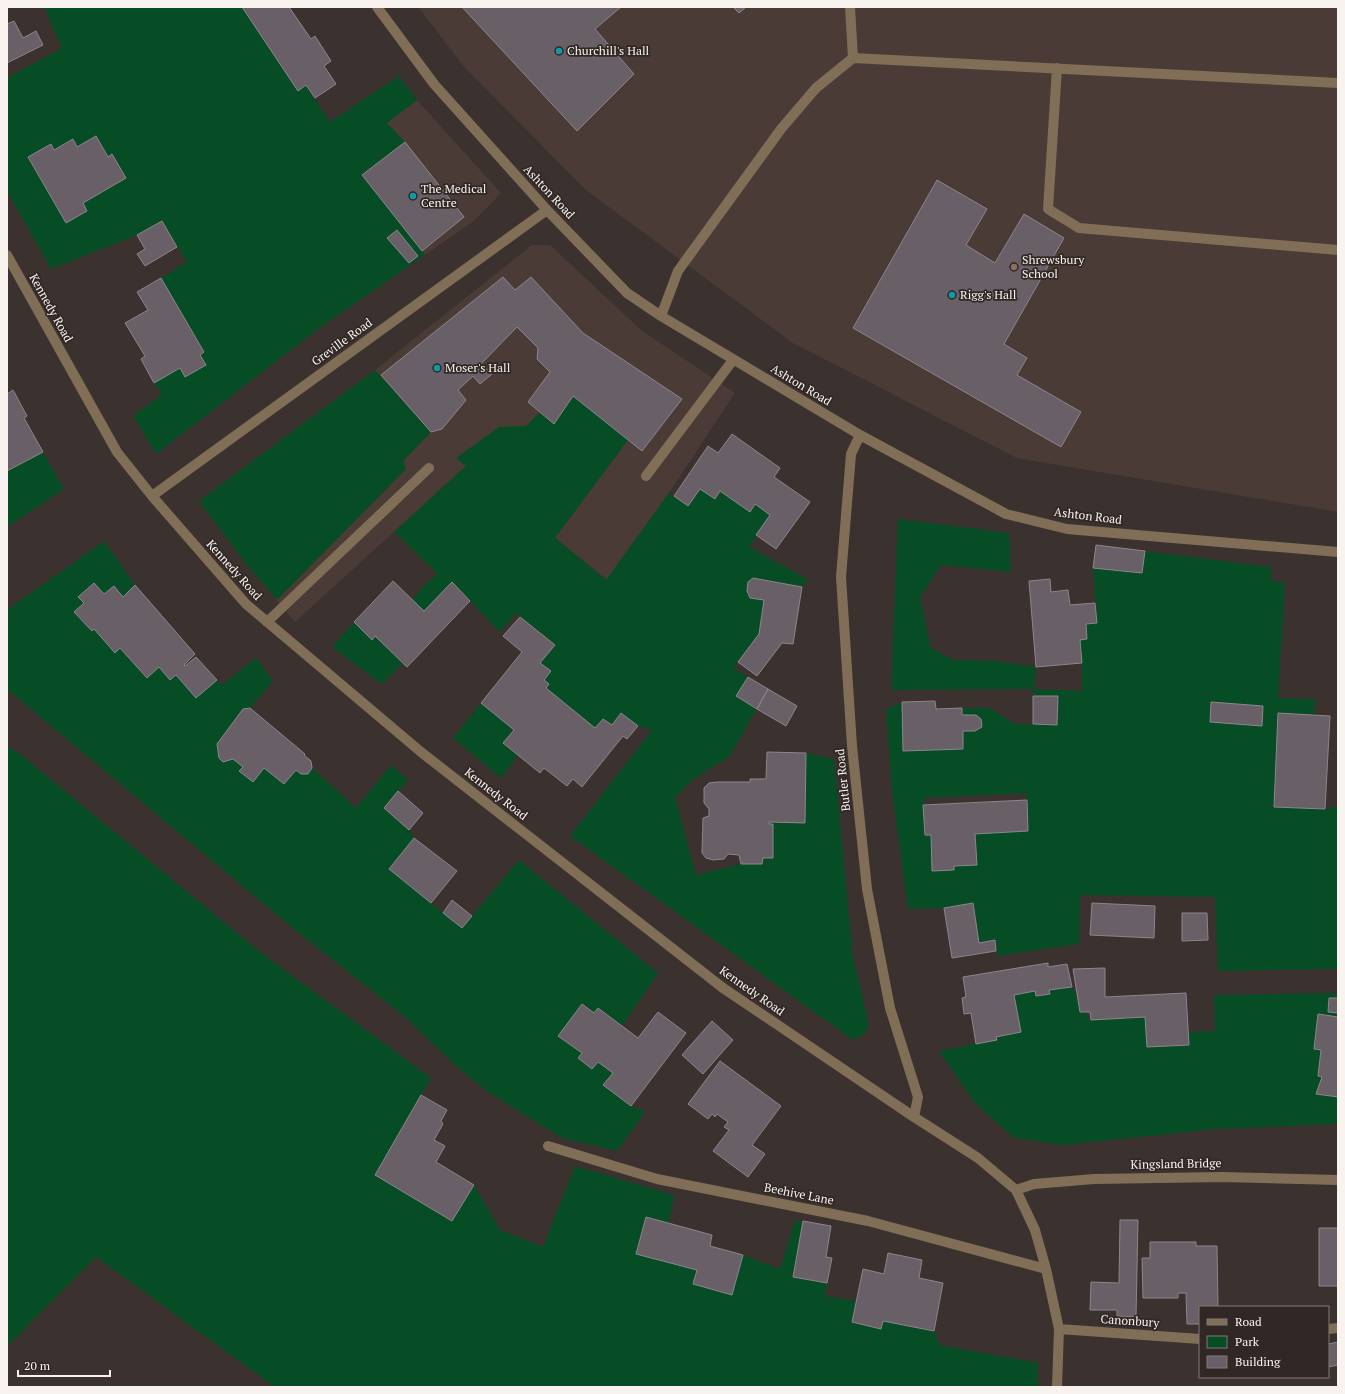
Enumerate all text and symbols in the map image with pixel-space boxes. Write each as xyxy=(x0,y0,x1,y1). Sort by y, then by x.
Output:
place label: Churchill's Hall xyxy=(567,43,650,58)
marker: Churchill's Hall xyxy=(554,46,564,56)
street label: Ashton Road xyxy=(521,162,578,222)
place label: The Medical Centre xyxy=(421,181,487,210)
marker: The Medical Centre xyxy=(408,191,418,201)
place label: Shrewsbury School xyxy=(1022,252,1085,281)
marker: Shrewsbury School xyxy=(1009,262,1019,272)
street label: Kennedy Road xyxy=(26,271,77,345)
place label: Rigg's Hall xyxy=(960,287,1017,302)
marker: Rigg's Hall xyxy=(947,290,957,300)
street label: Greville Road xyxy=(308,314,375,369)
place label: Moser's Hall xyxy=(445,360,511,375)
street label: Ashton Road xyxy=(768,361,835,409)
marker: Moser's Hall xyxy=(432,363,442,373)
street label: Ashton Road xyxy=(1053,504,1123,527)
street label: Kennedy Road xyxy=(203,536,266,603)
street label: Butler Road xyxy=(832,748,853,812)
street label: Kennedy Road xyxy=(462,764,531,823)
street label: Kennedy Road xyxy=(717,963,788,1019)
street label: Kingsland Bridge xyxy=(1130,1155,1222,1172)
street label: Beehive Lane xyxy=(763,1179,835,1208)
legend xyxy=(1199,1306,1329,1378)
street label: Canonbury xyxy=(1100,1311,1161,1330)
text: Road xyxy=(1235,1314,1262,1329)
text: Park xyxy=(1235,1334,1260,1349)
scale bar xyxy=(18,1352,110,1378)
text: Building xyxy=(1235,1354,1281,1369)
text: 20 m xyxy=(24,1358,51,1373)

